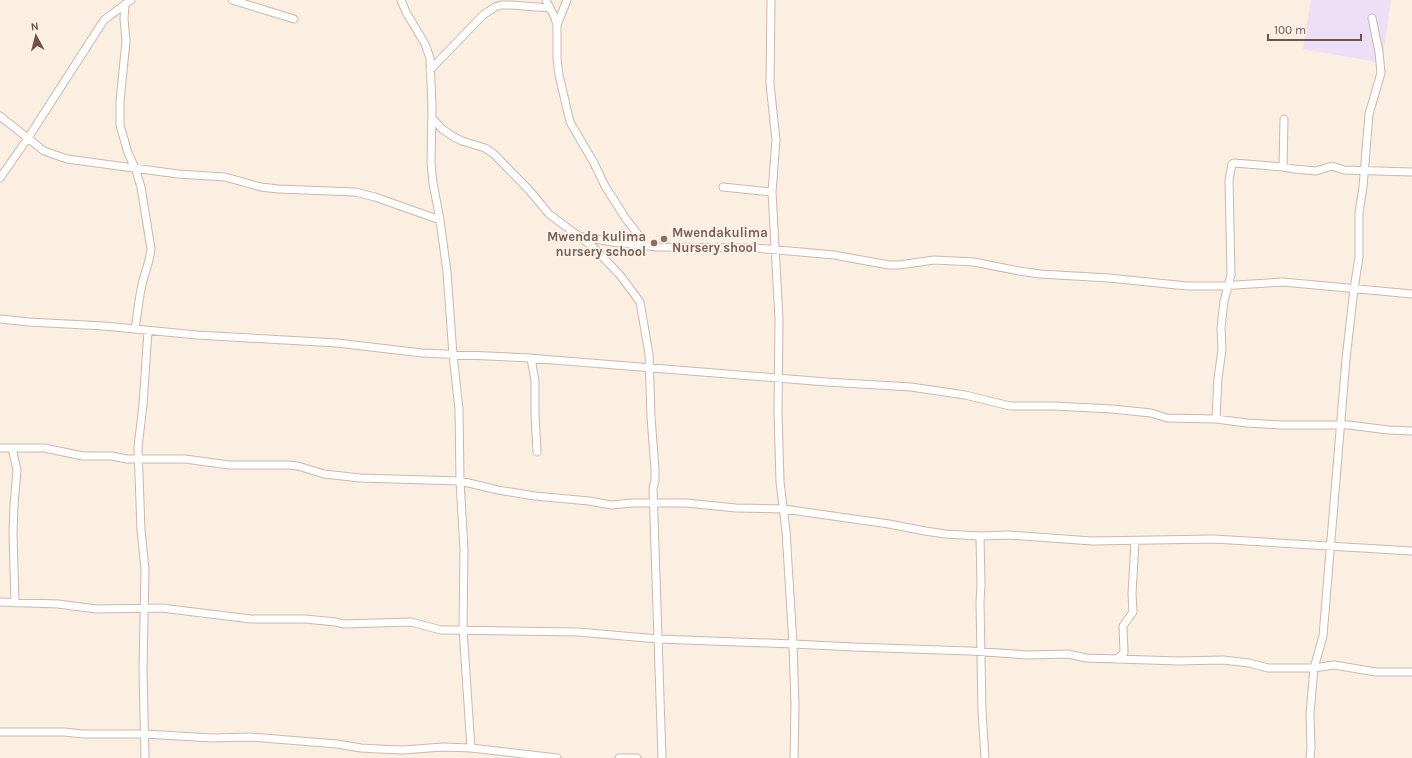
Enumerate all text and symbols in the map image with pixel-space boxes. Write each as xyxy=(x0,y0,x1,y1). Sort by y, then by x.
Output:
north arrow xyxy=(16,16,56,56)
scale bar xyxy=(1268,16,1361,42)
text: N xyxy=(30,20,40,34)
text: 100 m xyxy=(1274,23,1306,37)
place label: Mwendakulima Nursery shool xyxy=(672,225,768,255)
place label: Mwenda kulima nursery school xyxy=(547,229,646,259)
marker: Mwendakulima Nursery shool xyxy=(659,234,669,244)
marker: Mwenda kulima nursery school xyxy=(649,238,659,248)

